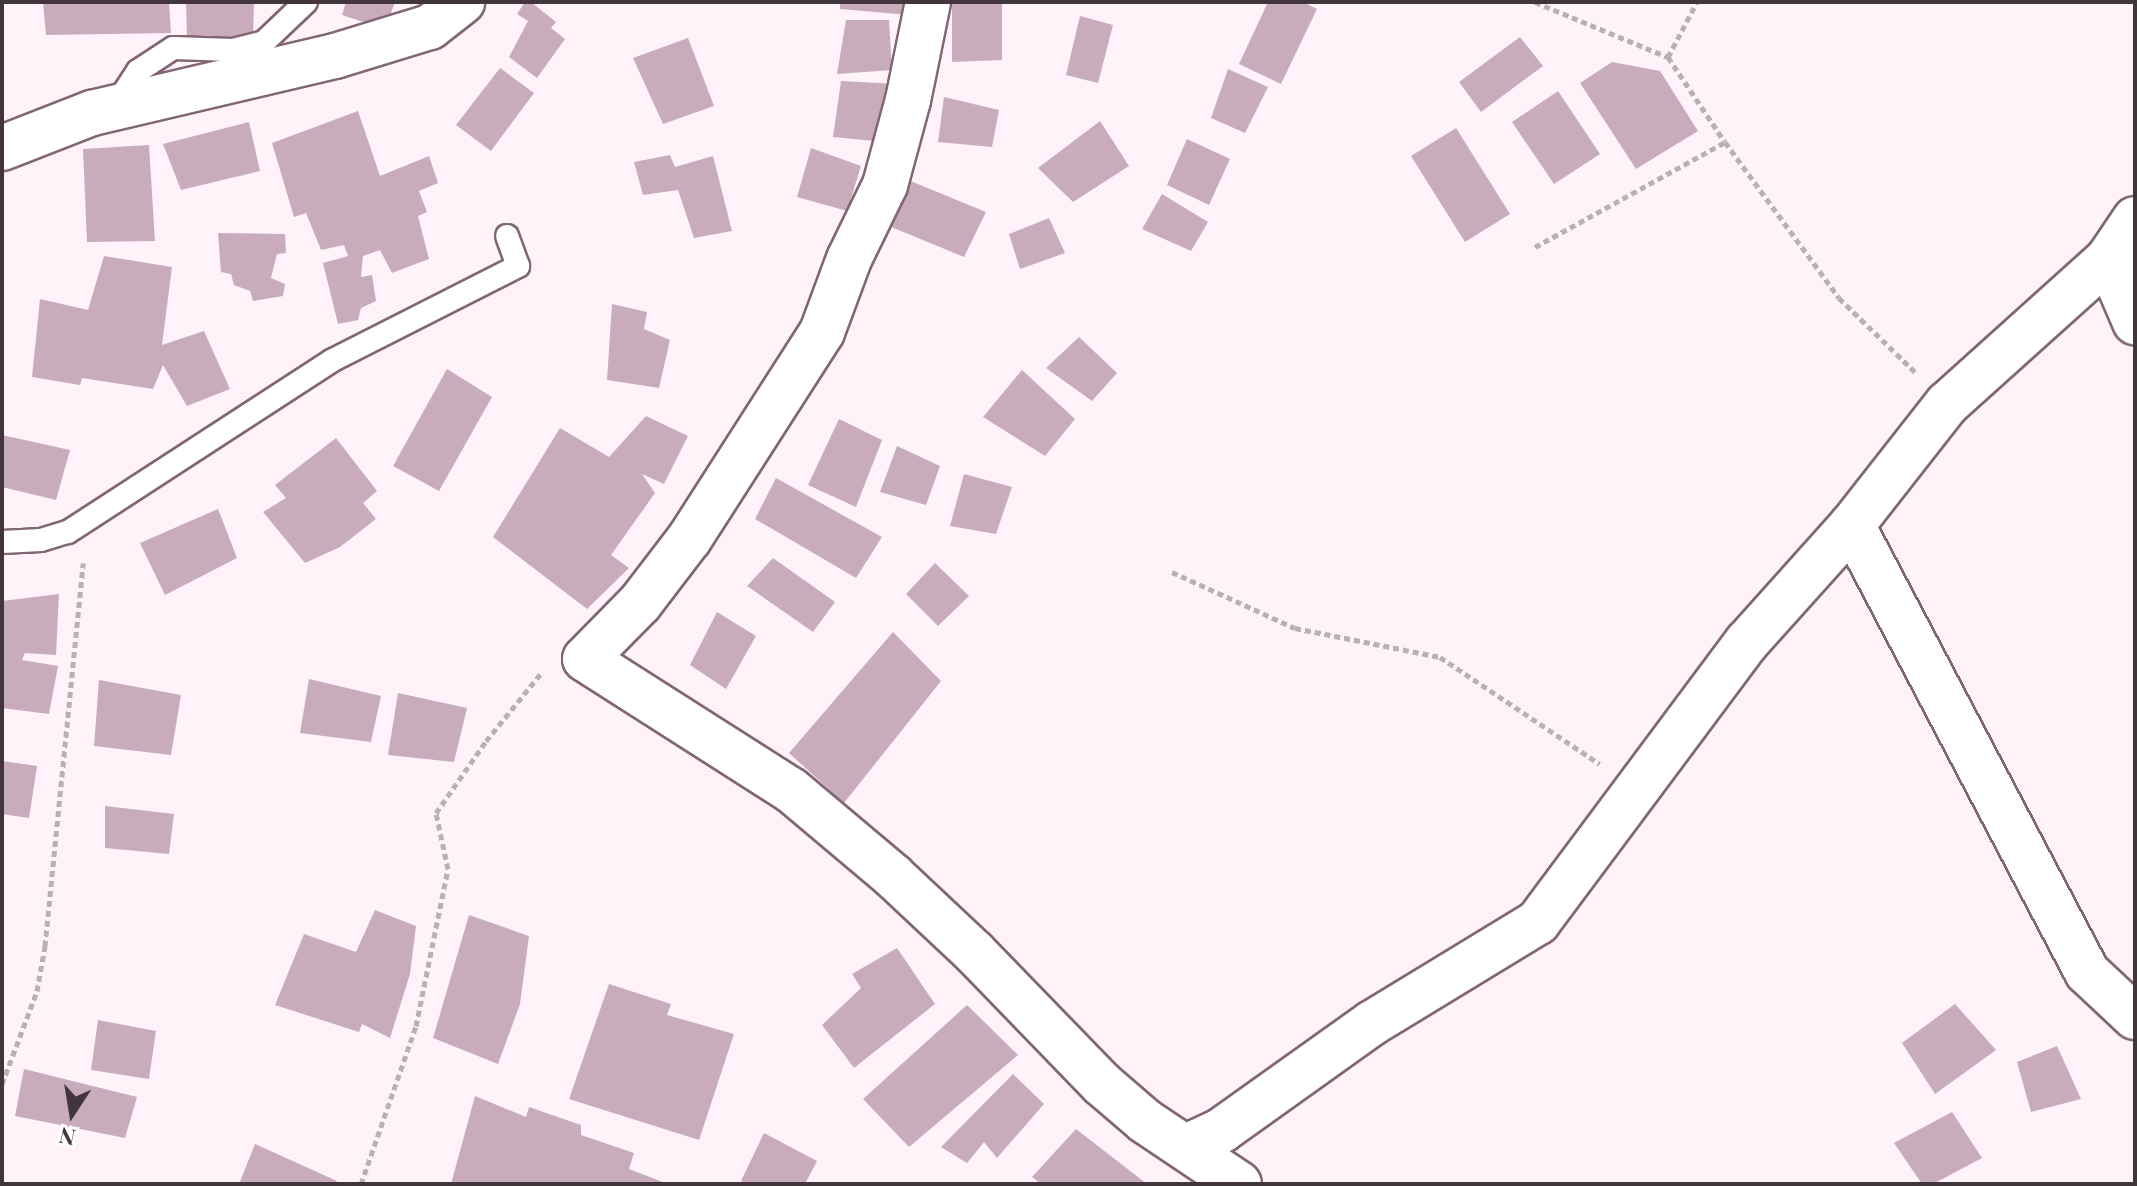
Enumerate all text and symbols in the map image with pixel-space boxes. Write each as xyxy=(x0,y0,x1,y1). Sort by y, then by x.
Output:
north arrow xyxy=(32,1074,112,1154)
text: N xyxy=(56,1121,78,1154)

